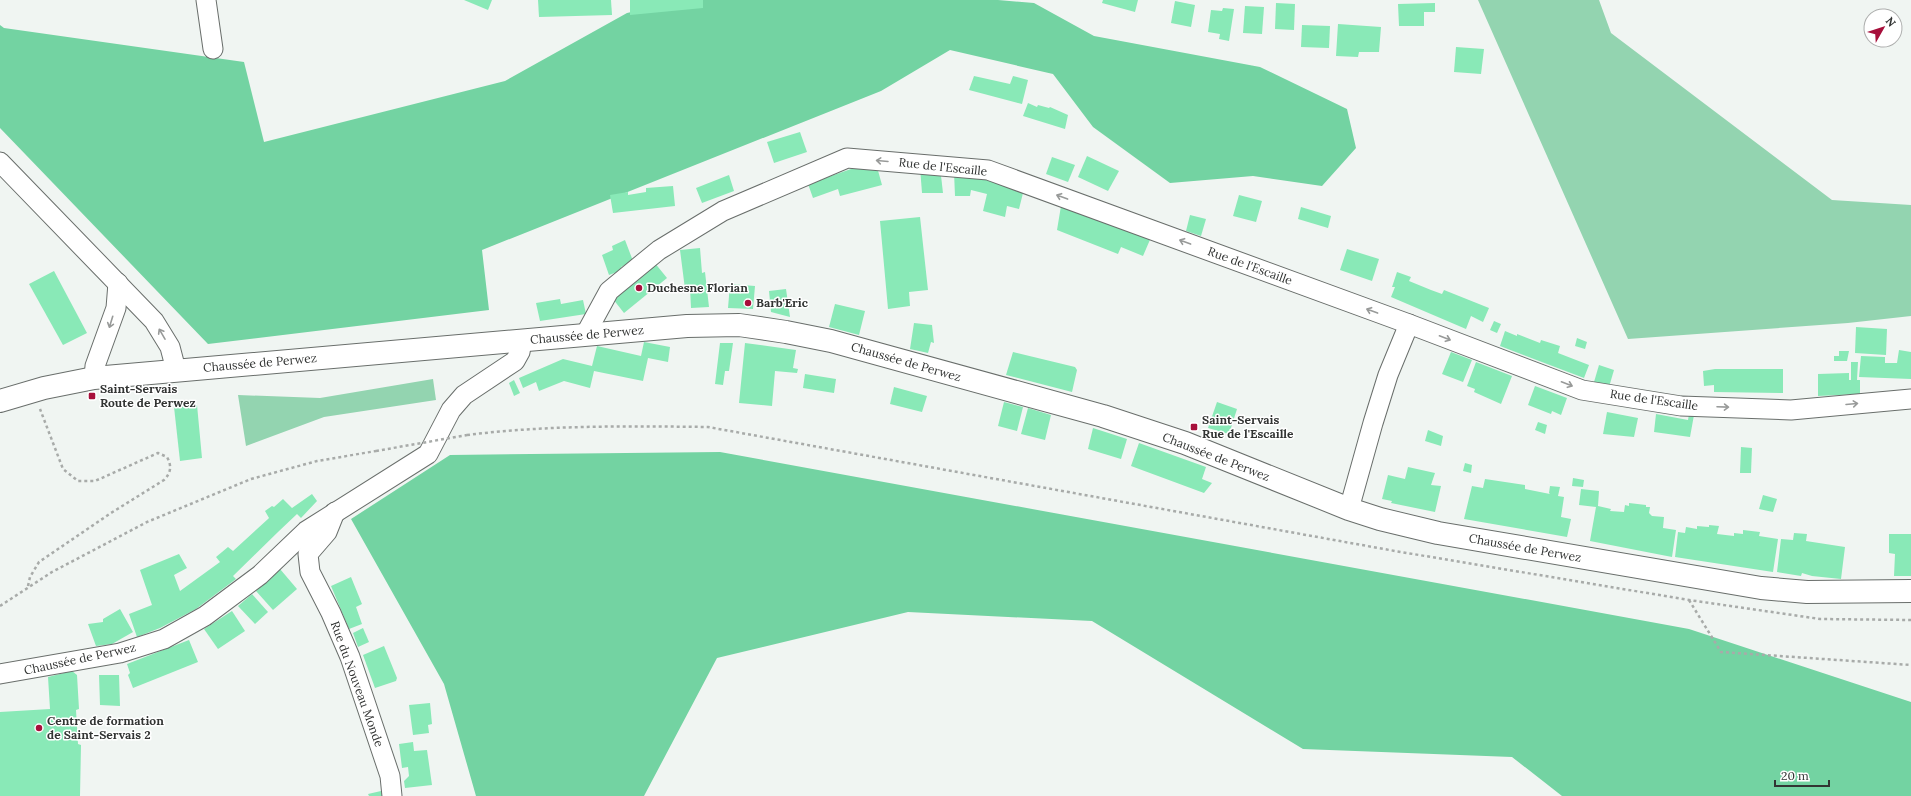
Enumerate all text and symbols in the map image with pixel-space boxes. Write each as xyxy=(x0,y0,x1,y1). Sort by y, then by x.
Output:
north arrow xyxy=(1863,8,1903,48)
text: N xyxy=(1883,14,1899,30)
street label: Rue de l'Escaille xyxy=(898,154,989,179)
one-way arrow xyxy=(876,157,889,165)
one-way arrow xyxy=(1057,193,1069,201)
one-way arrow xyxy=(1179,237,1191,245)
street label: Rue de l'Escaille xyxy=(1206,243,1295,288)
place label: Duchesne Florian xyxy=(647,280,748,295)
marker: Duchesne Florian xyxy=(634,283,644,293)
place label: Barb'Eric xyxy=(756,295,809,310)
marker: Barb'Eric xyxy=(743,298,753,308)
one-way arrow xyxy=(1367,306,1379,314)
one-way arrow xyxy=(107,315,114,328)
street label: Chaussée de Perwez xyxy=(530,322,644,347)
one-way arrow xyxy=(158,328,166,340)
one-way arrow xyxy=(1439,335,1451,343)
street label: Chaussée de Perwez xyxy=(849,339,963,384)
street label: Chaussée de Perwez xyxy=(203,350,317,375)
place label: Saint-Servais Route de Perwez xyxy=(100,381,196,410)
one-way arrow xyxy=(1560,381,1572,389)
street label: Rue de l'Escaille xyxy=(1609,386,1700,413)
marker: Saint-Servais Route de Perwez xyxy=(87,391,97,401)
one-way arrow xyxy=(1845,401,1858,408)
one-way arrow xyxy=(1716,404,1729,411)
place label: Saint-Servais Rue de l'Escaille xyxy=(1202,412,1294,441)
marker: Saint-Servais Rue de l'Escaille xyxy=(1189,422,1199,432)
street label: Chaussée de Perwez xyxy=(1160,429,1272,484)
street label: Chaussée de Perwez xyxy=(1468,530,1583,565)
street label: Rue du Nouveau Monde xyxy=(328,619,387,749)
street label: Chaussée de Perwez xyxy=(23,639,137,678)
place label: Centre de formation de Saint-Servais 2 xyxy=(47,713,164,742)
marker: Centre de formation de Saint-Servais 2 xyxy=(34,723,44,733)
scale bar xyxy=(1775,762,1829,788)
text: 20 m xyxy=(1781,768,1809,783)

